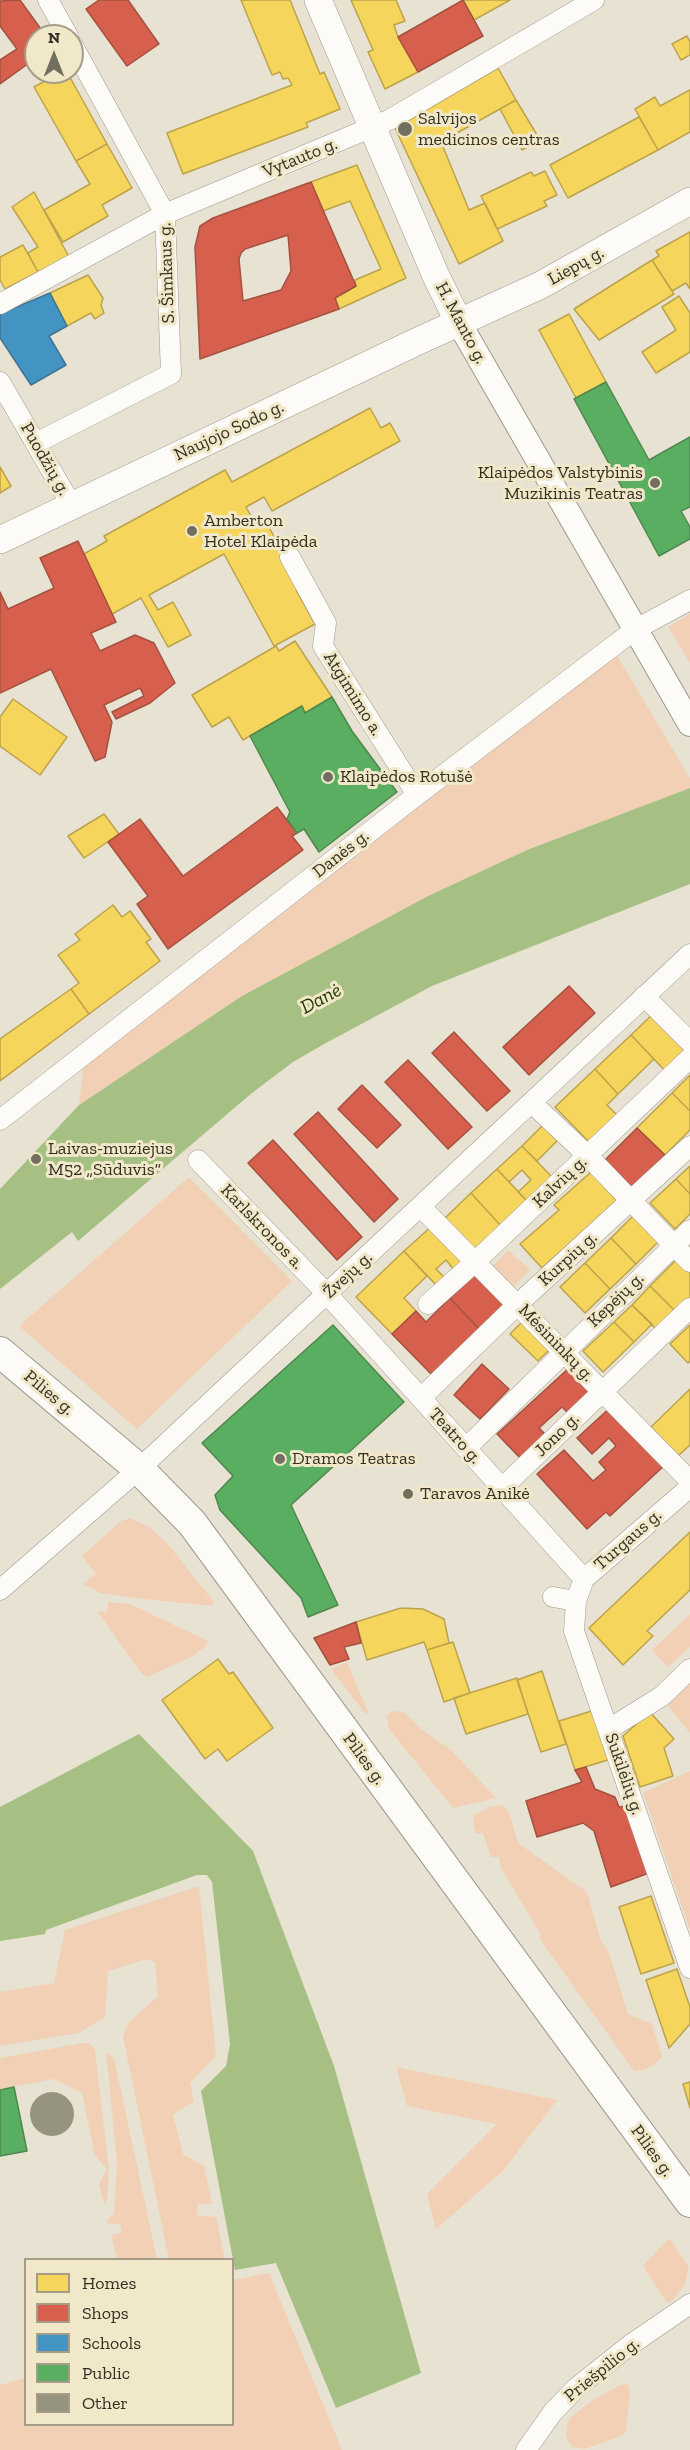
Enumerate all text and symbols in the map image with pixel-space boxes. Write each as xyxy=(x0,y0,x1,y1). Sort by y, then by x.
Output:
north arrow xyxy=(24,24,84,84)
text: N xyxy=(48,28,60,47)
place label: Salvijos medicinos centras xyxy=(418,108,560,150)
marker: Salvijos medicinos centras xyxy=(396,120,414,138)
street label: Vytauto g. xyxy=(259,133,341,183)
street label: S. Šimkaus g. xyxy=(154,222,180,324)
street label: Liepų g. xyxy=(544,242,608,290)
street label: H. Manto g. xyxy=(430,278,492,368)
street label: Naujojo Sodo g. xyxy=(171,396,287,466)
street label: Puodžių g. xyxy=(16,419,74,499)
place label: Klaipėdos Valstybinis Muzikinis Teatras xyxy=(478,462,643,504)
marker: Klaipėdos Valstybinis Muzikinis Teatras xyxy=(648,476,662,490)
place label: Amberton Hotel Klaipėda xyxy=(204,510,317,552)
marker: Amberton Hotel Klaipėda xyxy=(185,524,199,538)
street label: Atgimimo a. xyxy=(319,648,387,740)
place label: Klaipėdos Rotušė xyxy=(340,766,473,788)
marker: Klaipėdos Rotušė xyxy=(321,770,335,784)
street label: Danės g. xyxy=(309,825,373,883)
water label: Danė xyxy=(296,978,346,1020)
place label: Laivas-muziejus M52 „Sūduvis“ xyxy=(48,1138,173,1180)
street label: Kalvių g. xyxy=(528,1151,592,1213)
marker: Laivas-muziejus M52 „Sūduvis“ xyxy=(29,1152,43,1166)
street label: Karlskronos a. xyxy=(216,1180,308,1274)
street label: Kurpių g. xyxy=(534,1227,602,1291)
street label: Žvejų g. xyxy=(319,1247,377,1303)
street label: Kepėjų g. xyxy=(583,1268,649,1332)
street label: Mėsininkų g. xyxy=(514,1300,598,1386)
street label: Pilies g. xyxy=(19,1366,79,1420)
street label: Teatro g. xyxy=(424,1403,486,1469)
street label: Jono g. xyxy=(530,1408,584,1462)
place label: Dramos Teatras xyxy=(292,1448,416,1470)
marker: Dramos Teatras xyxy=(273,1452,287,1466)
place label: Taravos Anikė xyxy=(420,1483,530,1505)
marker: Taravos Anikė xyxy=(401,1487,415,1501)
street label: Turgaus g. xyxy=(590,1505,666,1575)
street label: Pilies g. xyxy=(338,1729,390,1789)
street label: Sukilėlių g. xyxy=(600,1730,648,1818)
street label: Pilies g. xyxy=(626,2121,678,2181)
legend xyxy=(24,2258,234,2426)
text: Homes xyxy=(82,2272,136,2294)
text: Shops xyxy=(82,2302,129,2324)
text: Schools xyxy=(82,2332,141,2354)
street label: Priešpilio g. xyxy=(560,2333,644,2407)
text: Public xyxy=(82,2362,130,2384)
text: Other xyxy=(82,2392,128,2414)

